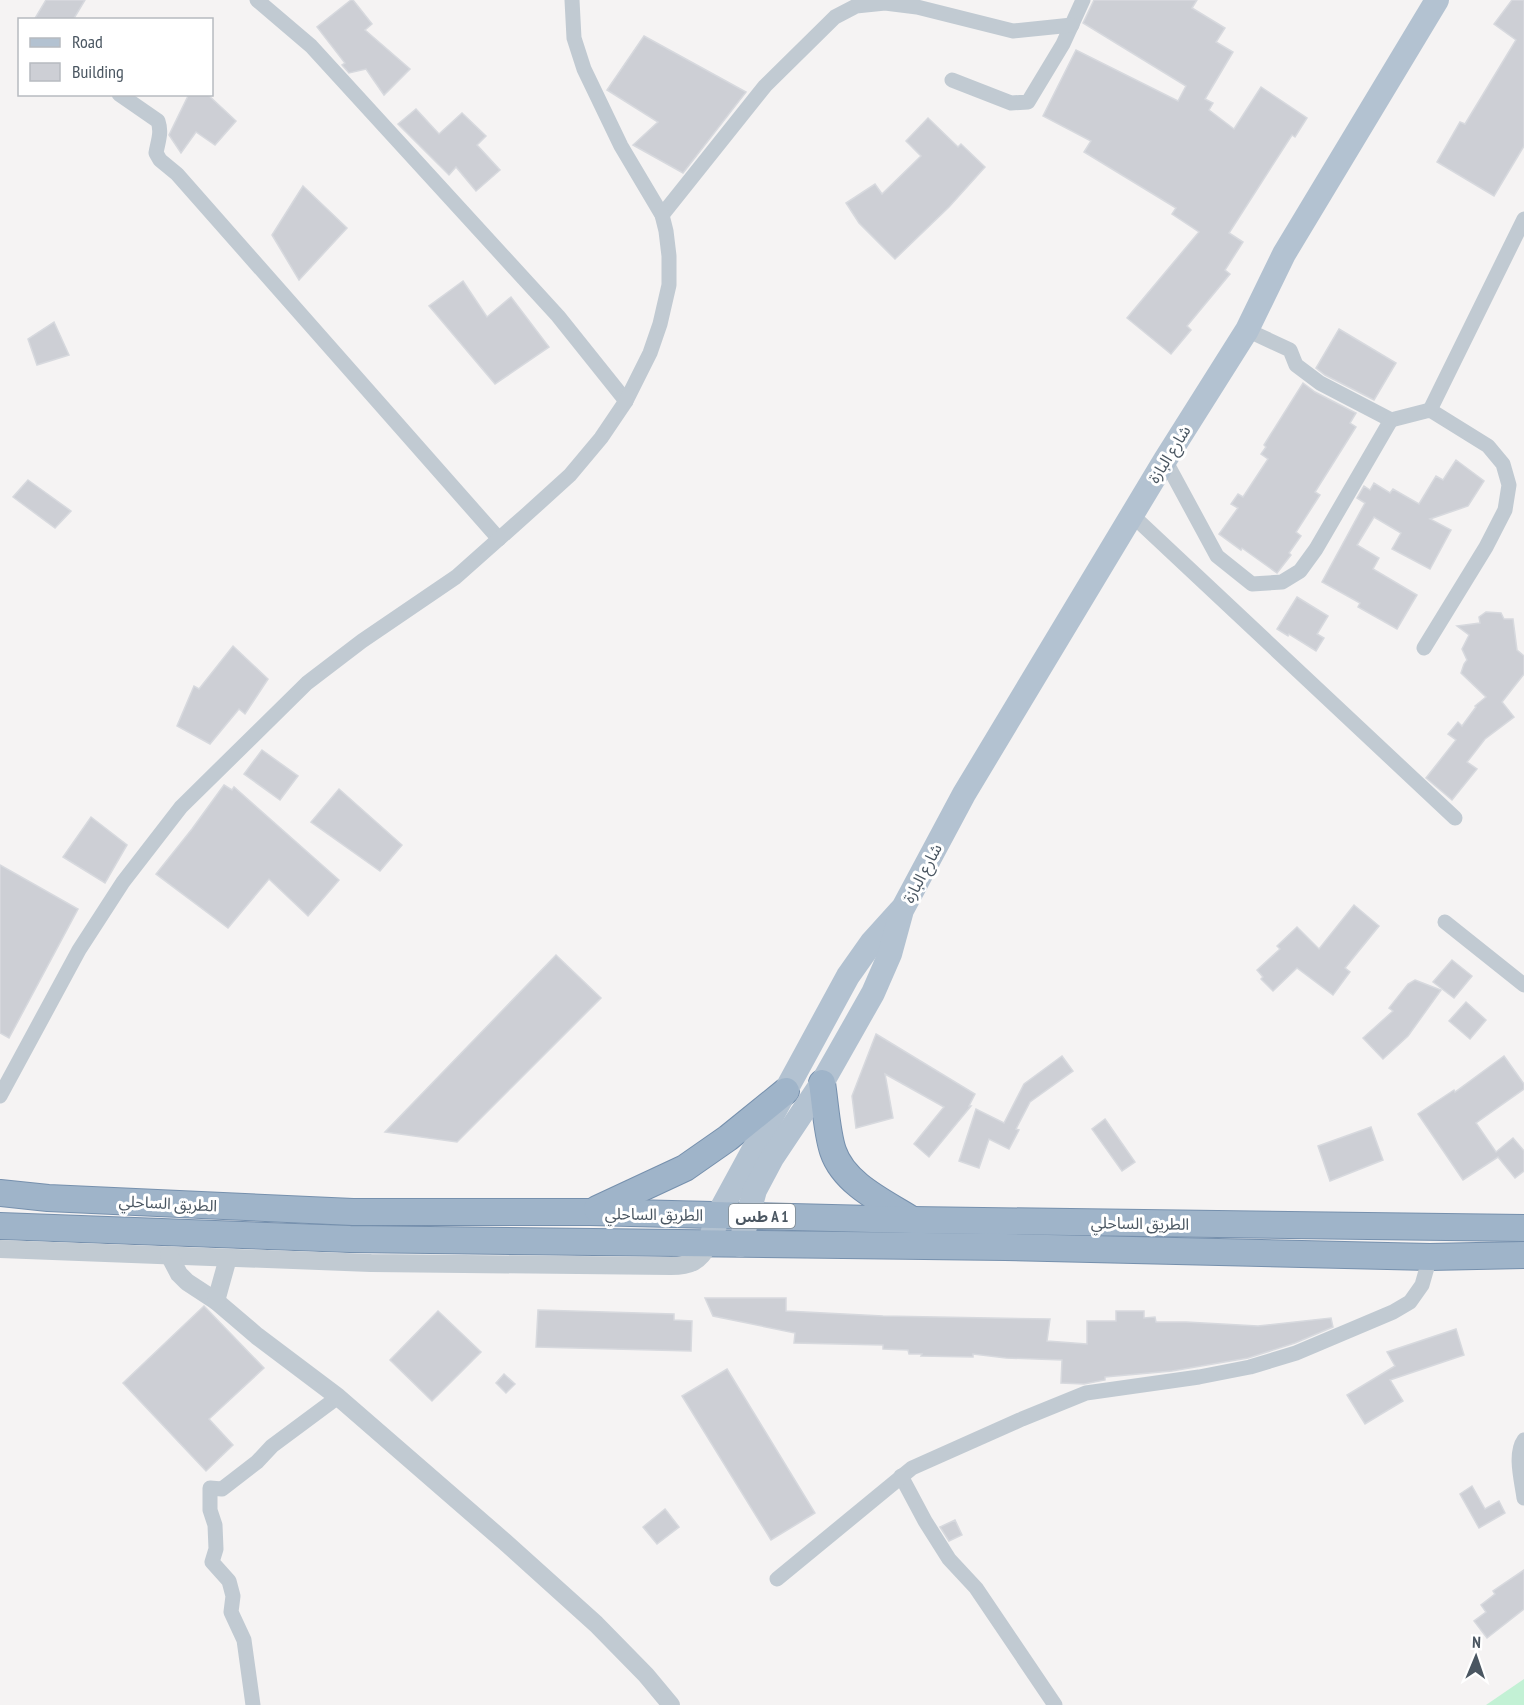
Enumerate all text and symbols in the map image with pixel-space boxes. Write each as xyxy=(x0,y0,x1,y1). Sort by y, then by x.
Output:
legend xyxy=(18,18,213,96)
text: Road xyxy=(72,30,103,53)
text: Building xyxy=(72,60,124,83)
street label: شارع البازة xyxy=(1143,421,1197,488)
street label: شارع البازة xyxy=(898,840,949,908)
street label: الطريق الساحلي xyxy=(118,1190,218,1218)
street label: الطريق الساحلي xyxy=(605,1203,703,1228)
road number: طس A 1 xyxy=(729,1204,795,1228)
street label: الطريق الساحلي xyxy=(1091,1212,1189,1237)
north arrow xyxy=(1446,1627,1506,1687)
text: N xyxy=(1472,1632,1481,1652)

